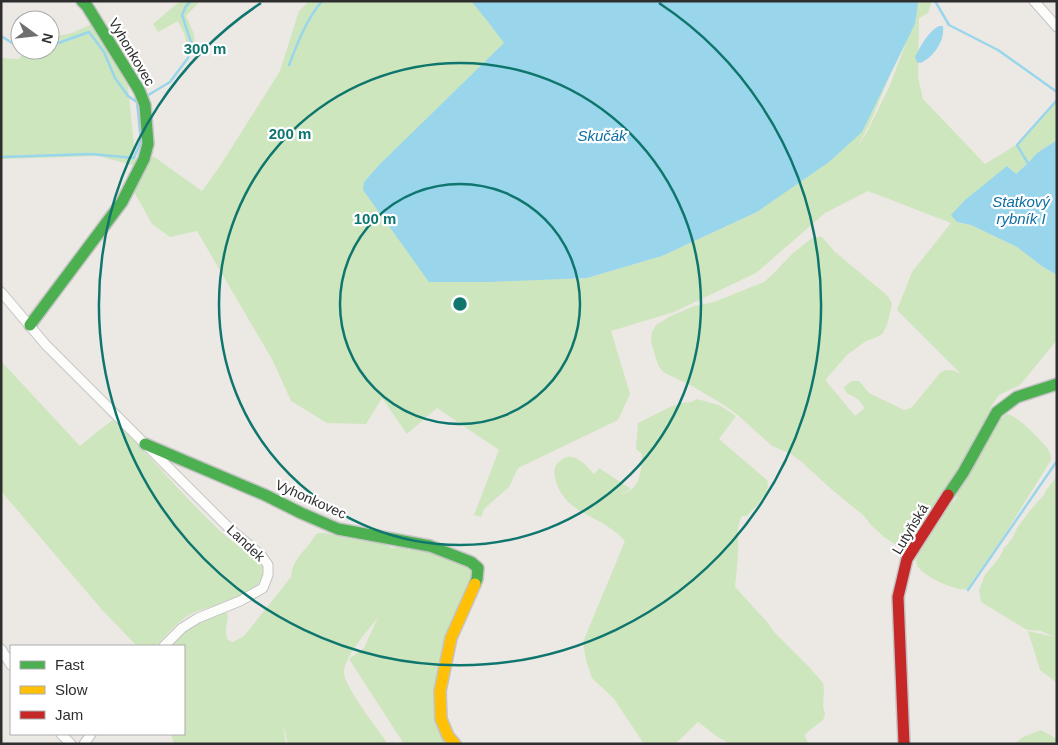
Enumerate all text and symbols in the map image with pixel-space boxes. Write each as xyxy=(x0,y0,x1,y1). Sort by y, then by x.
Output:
north arrow xyxy=(10,10,60,60)
street label: Vyhonkovec xyxy=(106,15,158,89)
text: N xyxy=(39,31,57,45)
text: 300 m xyxy=(184,40,226,57)
text: 200 m xyxy=(269,125,311,142)
water label: Skučák xyxy=(577,127,628,144)
water label: Statkový rybník I xyxy=(992,193,1051,227)
text: 100 m xyxy=(354,210,396,227)
centre of rings xyxy=(451,295,469,313)
street label: Vyhonkovec xyxy=(273,476,349,522)
street label: Lutyňská xyxy=(889,501,931,557)
street label: Landek xyxy=(224,521,269,565)
legend xyxy=(10,645,185,735)
text: Fast xyxy=(55,656,85,673)
text: Slow xyxy=(55,681,88,698)
text: Jam xyxy=(55,706,83,723)

